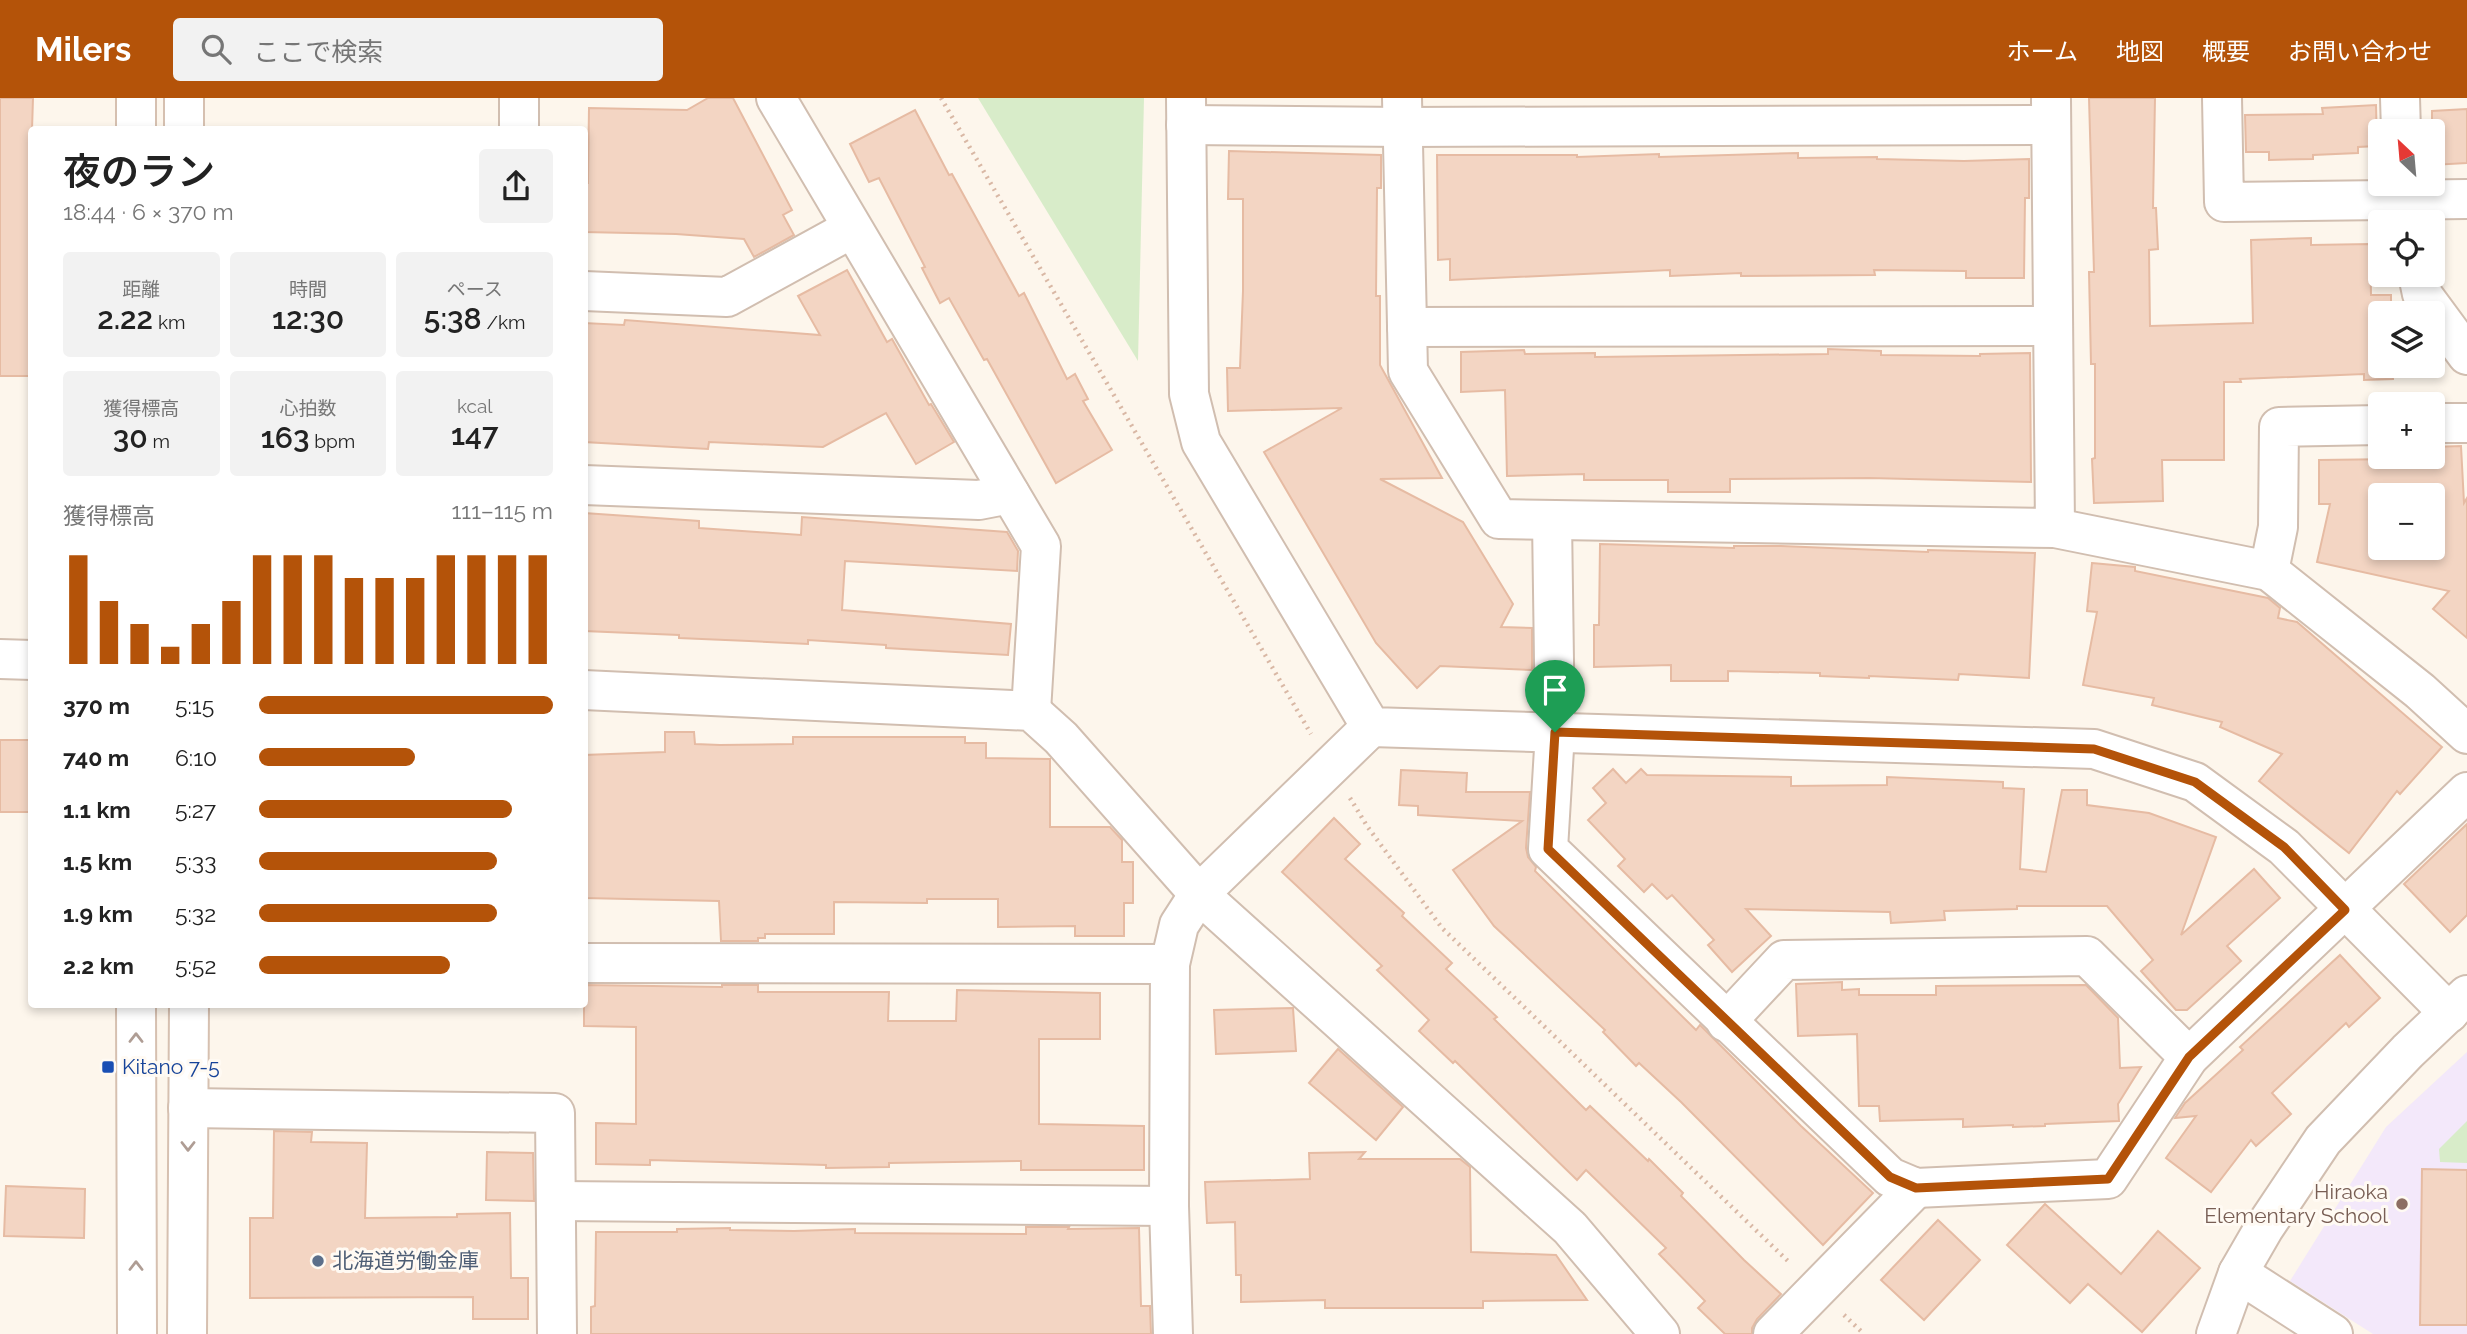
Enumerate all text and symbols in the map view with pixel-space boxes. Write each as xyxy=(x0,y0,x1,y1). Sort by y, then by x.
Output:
search box xyxy=(173,18,663,81)
text: Milers xyxy=(35,30,131,69)
icon: search xyxy=(197,30,235,68)
text: ここで検索 xyxy=(253,37,383,67)
text: ホーム xyxy=(2007,37,2078,66)
text: 地図 xyxy=(2116,37,2164,66)
text: 概要 xyxy=(2202,37,2250,66)
text: お問い合わせ xyxy=(2288,37,2432,66)
north arrow xyxy=(2368,119,2445,196)
map controls xyxy=(2368,119,2445,560)
text: 夜のラン xyxy=(63,149,215,194)
button: share xyxy=(479,149,553,223)
text: 18:44 · 6 × 370 m xyxy=(63,198,234,225)
button: locate xyxy=(2368,210,2445,287)
text: 距離 xyxy=(122,278,160,300)
text: 時間 xyxy=(289,278,327,300)
text: ペース xyxy=(447,278,503,300)
text: 2.22 xyxy=(97,301,153,336)
text: 12:30 xyxy=(272,301,344,336)
text: 5:38 xyxy=(424,301,482,336)
button: layers xyxy=(2368,301,2445,378)
text: km xyxy=(153,311,185,333)
text: /km xyxy=(482,311,525,333)
button: + xyxy=(2368,392,2445,469)
text: kcal xyxy=(457,395,492,417)
text: 獲得標高 xyxy=(103,397,179,419)
text: 心拍数 xyxy=(279,397,337,419)
text: 147 xyxy=(451,417,498,452)
text: 30 xyxy=(113,420,148,455)
text: 163 xyxy=(261,420,309,455)
text: m xyxy=(148,430,170,452)
text: bpm xyxy=(309,430,355,452)
button: − xyxy=(2368,483,2445,560)
text: 111–115 m xyxy=(452,497,553,524)
text: 獲得標高 xyxy=(63,502,155,529)
pin xyxy=(1525,660,1585,732)
icon: arrive xyxy=(1536,671,1574,709)
text: 370 m xyxy=(63,692,130,719)
text: 5:15 xyxy=(175,692,214,719)
text: 740 m xyxy=(63,744,129,771)
text: 6:10 xyxy=(175,744,217,771)
text: 1.1 km xyxy=(63,796,131,823)
text: 5:27 xyxy=(175,796,216,823)
text: 1.5 km xyxy=(63,848,132,875)
text: 5:33 xyxy=(175,848,216,875)
text: 1.9 km xyxy=(63,900,133,927)
text: 5:32 xyxy=(175,900,216,927)
text: 2.2 km xyxy=(63,952,134,979)
text: 5:52 xyxy=(175,952,216,979)
one-way arrow xyxy=(128,1033,144,1043)
place label: Kitano 7-5 xyxy=(122,1054,220,1079)
marker: Kitano 7-5 xyxy=(100,1059,116,1075)
one-way arrow xyxy=(180,1141,196,1152)
place label: Hiraoka Elementary School xyxy=(2204,1179,2388,1228)
marker: Hiraoka Elementary School xyxy=(2394,1196,2410,1212)
place label: 北海道労働金庫 xyxy=(332,1248,479,1273)
marker: 北海道労働金庫 xyxy=(310,1253,326,1269)
one-way arrow xyxy=(128,1260,144,1271)

